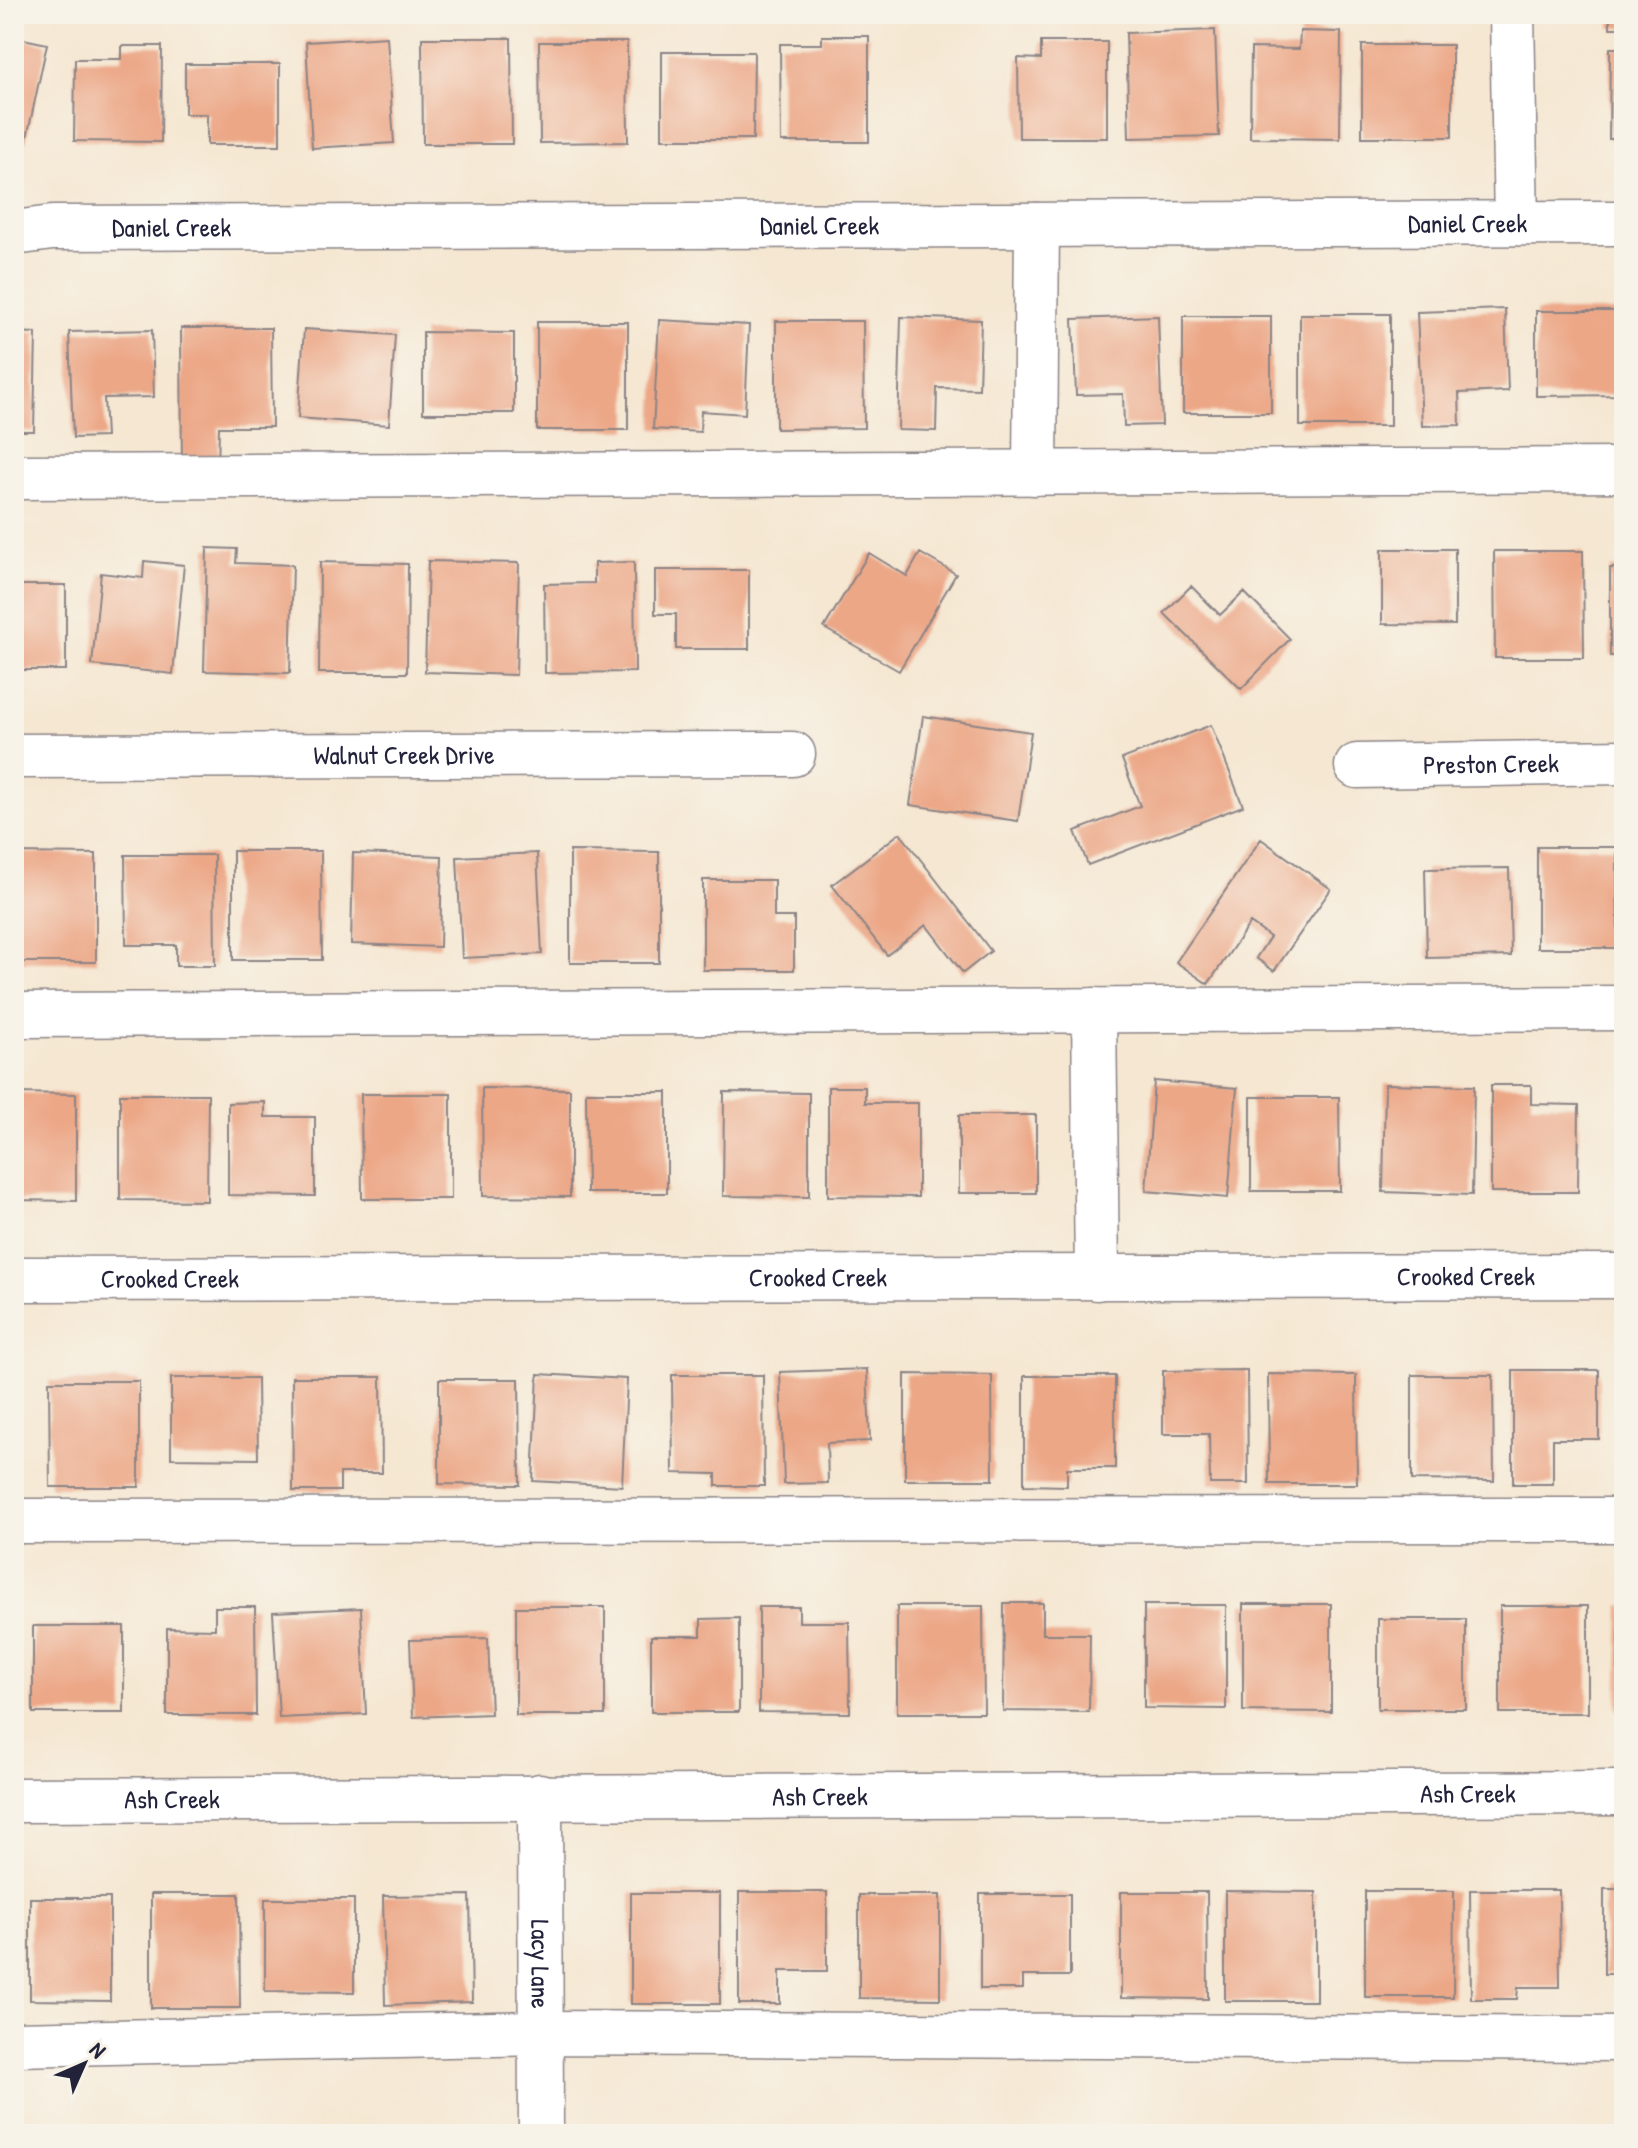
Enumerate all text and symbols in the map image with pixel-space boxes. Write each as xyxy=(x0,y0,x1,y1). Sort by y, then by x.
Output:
street label: Daniel Creek xyxy=(1408,205,1528,241)
street label: Daniel Creek xyxy=(760,207,880,243)
street label: Daniel Creek xyxy=(112,209,232,245)
street label: Walnut Creek Drive xyxy=(313,737,495,772)
street label: Preston Creek xyxy=(1423,745,1559,782)
street label: Crooked Creek xyxy=(1397,1258,1535,1293)
street label: Crooked Creek xyxy=(749,1259,887,1295)
street label: Crooked Creek xyxy=(101,1261,239,1296)
street label: Ash Creek xyxy=(1420,1775,1516,1811)
street label: Ash Creek xyxy=(772,1778,868,1814)
street label: Ash Creek xyxy=(124,1781,220,1817)
street label: Lacy Lane xyxy=(523,1919,559,2009)
north arrow xyxy=(44,2024,124,2104)
text: N xyxy=(83,2035,113,2065)

